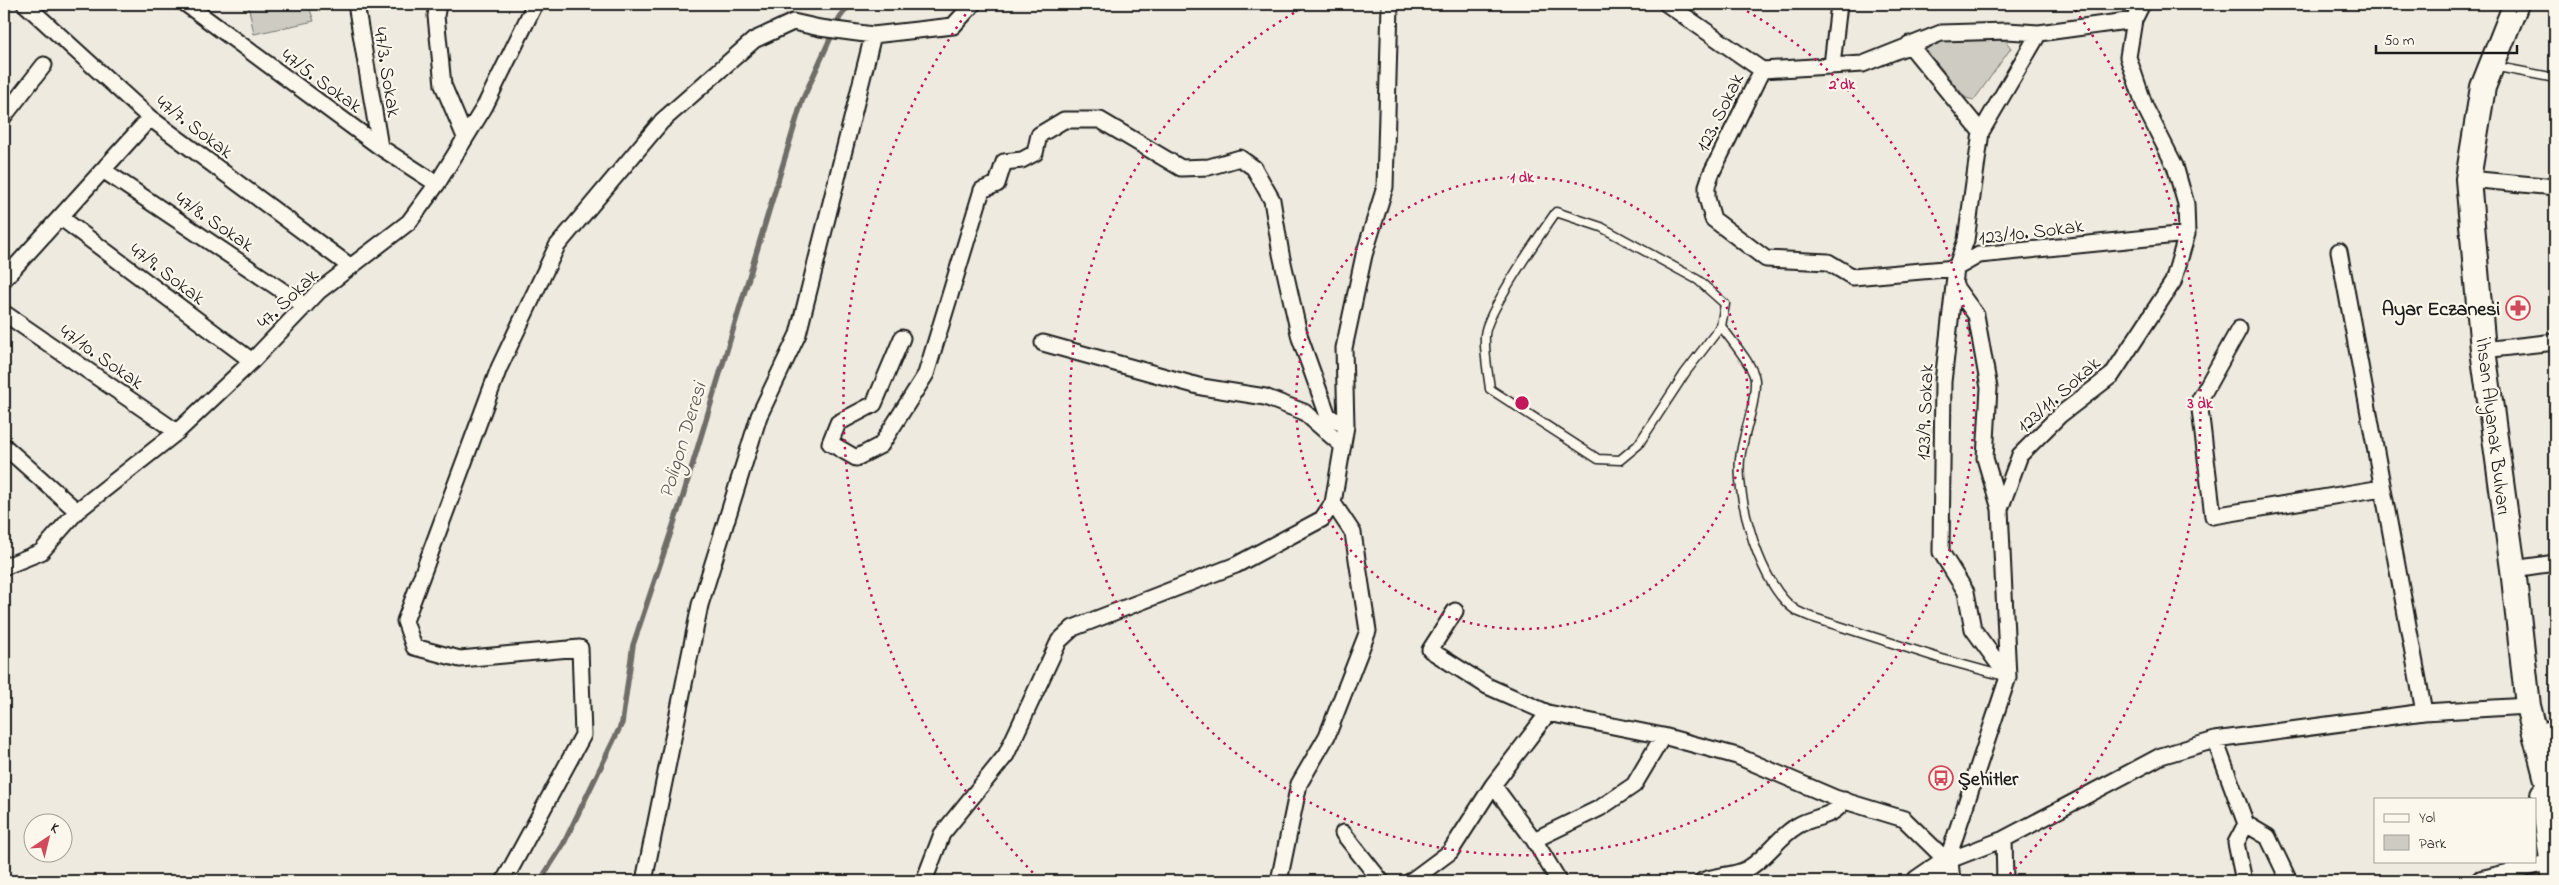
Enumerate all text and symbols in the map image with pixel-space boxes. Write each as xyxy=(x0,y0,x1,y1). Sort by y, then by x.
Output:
scale bar xyxy=(2376,22,2518,54)
street label: 47/3. Sokak xyxy=(364,25,407,120)
text: 50 m xyxy=(2384,30,2415,52)
street label: 47/5. Sokak xyxy=(274,43,367,122)
street label: 123. Sokak xyxy=(1690,69,1753,157)
text: 2 dk xyxy=(1828,74,1856,96)
street label: 47/7. Sokak xyxy=(148,89,239,167)
text: 1 dk xyxy=(1510,167,1534,189)
street label: 47/8. Sokak xyxy=(168,186,259,260)
street label: 123/10. Sokak xyxy=(1977,213,2086,254)
street label: 47/9. Sokak xyxy=(122,237,211,313)
street label: 47. Sokak xyxy=(251,263,326,337)
pharmacy icon: Ayar Eczanesi xyxy=(2505,295,2531,321)
place label: Ayar Eczanesi xyxy=(2382,296,2500,326)
street label: 47/10. Sokak xyxy=(52,318,149,398)
street label: İhsan Alyanak Bulvarı xyxy=(2466,336,2517,517)
street label: 123/11. Sokak xyxy=(2012,350,2108,441)
street label: 123/9. Sokak xyxy=(1910,363,1943,461)
water label: Poligon Deresi xyxy=(652,377,717,502)
text: 3 dk xyxy=(2187,393,2213,415)
centre of rings xyxy=(1513,394,1531,412)
bus stop icon: Şehitler xyxy=(1928,765,1954,791)
place label: Şehitler xyxy=(1958,766,2019,795)
legend xyxy=(2374,798,2536,862)
text: Yol xyxy=(2419,807,2435,829)
north arrow xyxy=(22,812,72,862)
text: K xyxy=(46,818,64,840)
text: Park xyxy=(2419,833,2447,855)

